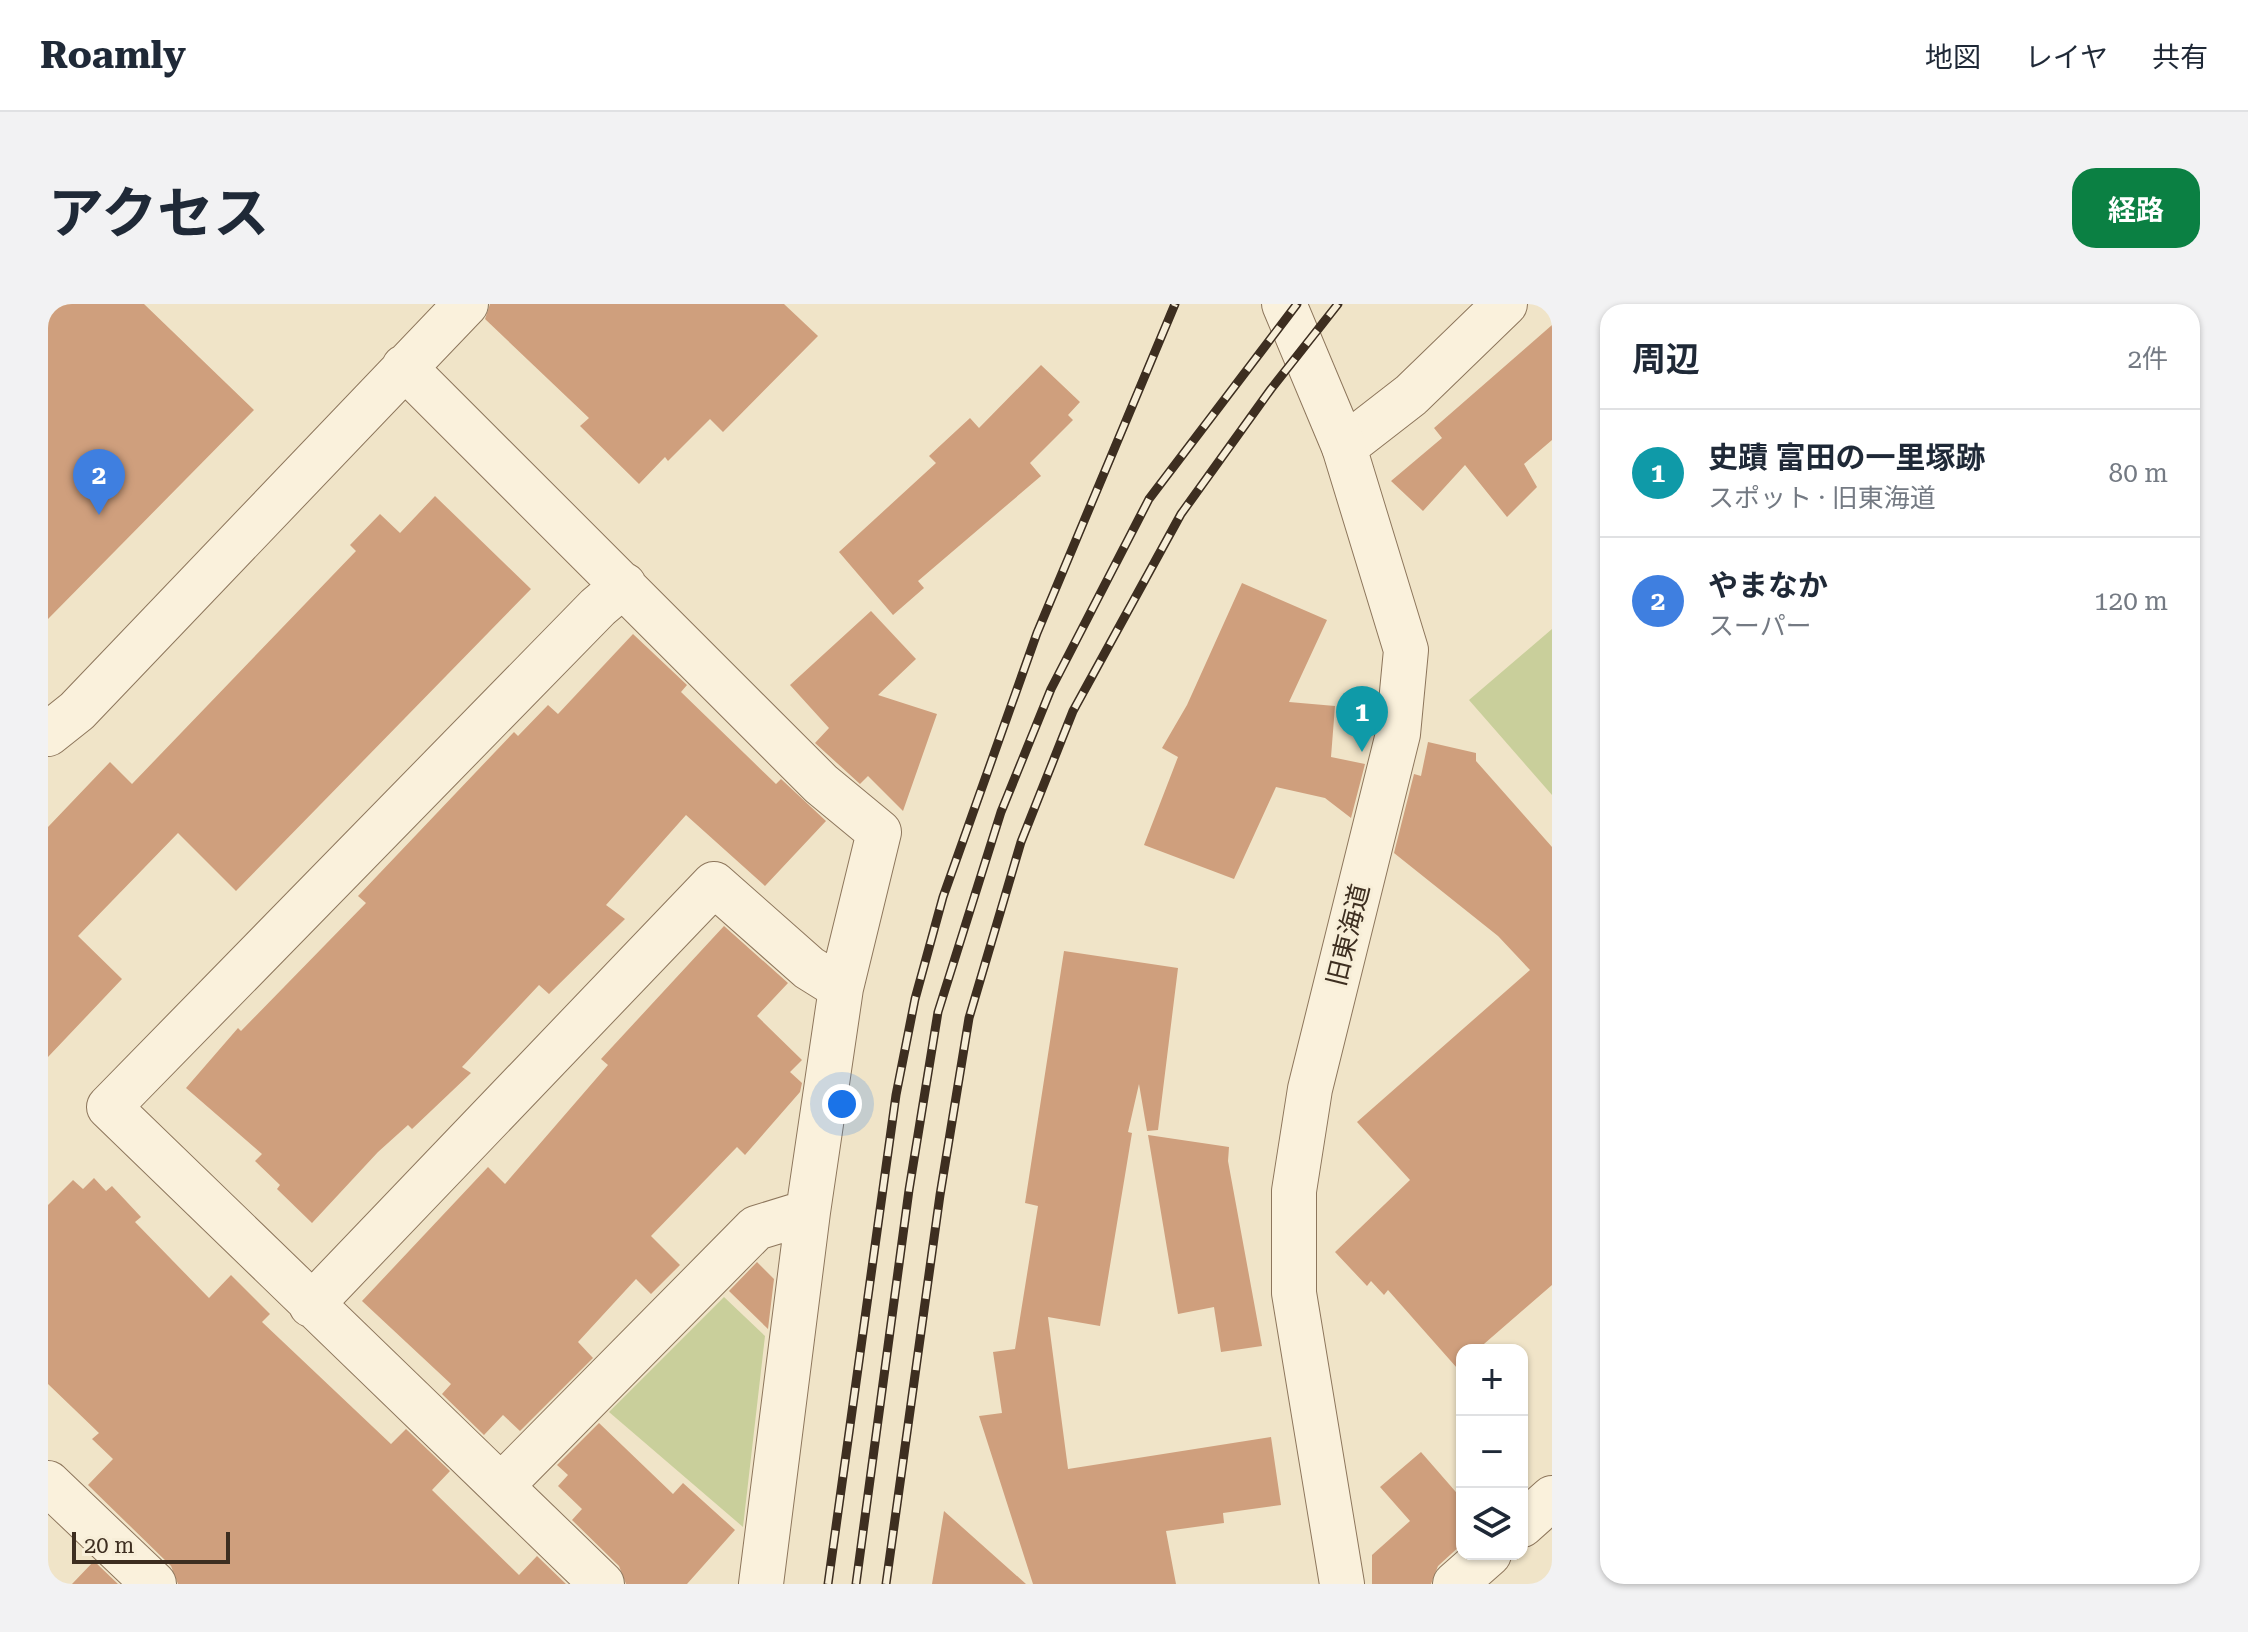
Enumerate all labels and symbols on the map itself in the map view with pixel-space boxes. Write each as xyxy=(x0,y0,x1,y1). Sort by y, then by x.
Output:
pin: 2 xyxy=(73,449,125,515)
pin: 1 xyxy=(1336,686,1388,752)
street label: 旧東海道 xyxy=(1321,881,1375,989)
your location xyxy=(822,1084,862,1124)
scale bar xyxy=(72,1528,230,1564)

